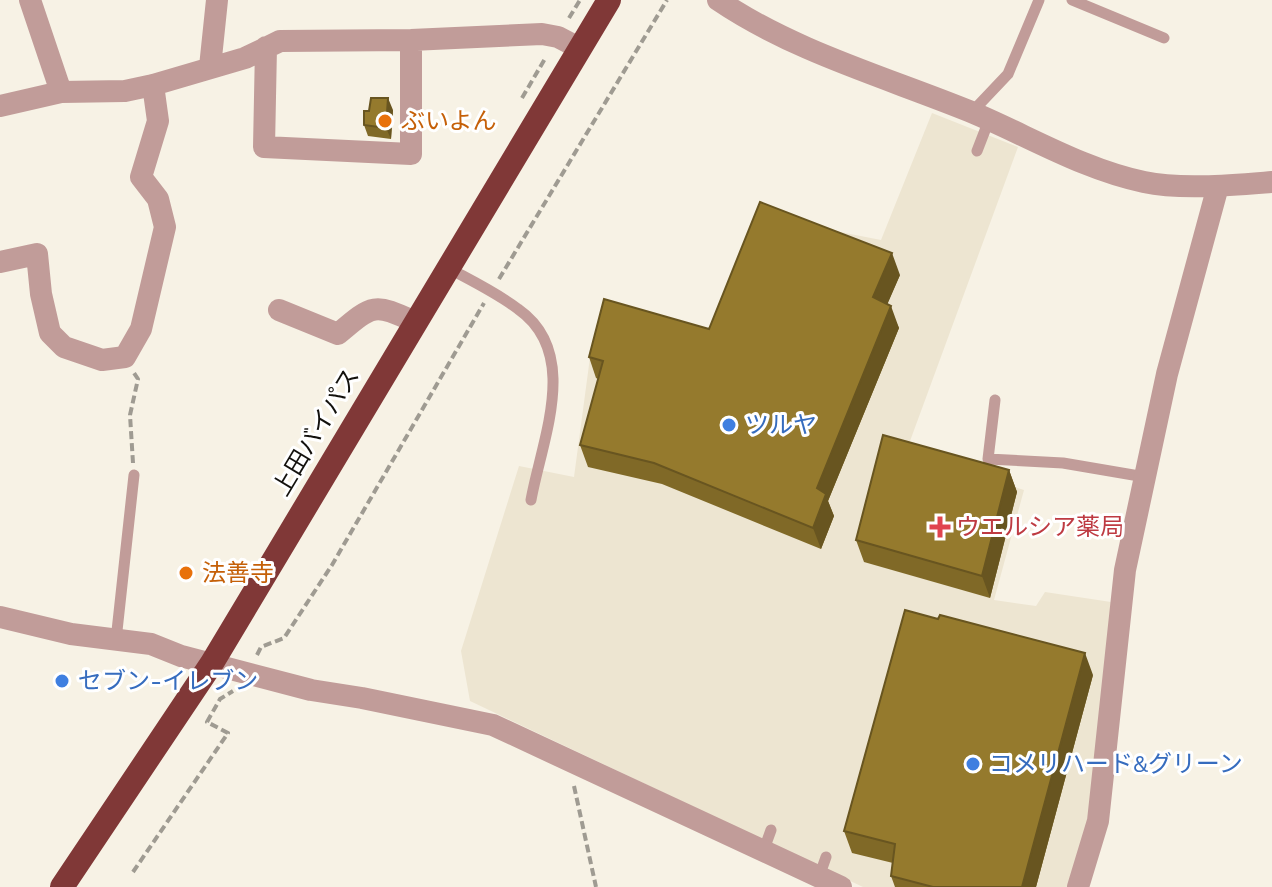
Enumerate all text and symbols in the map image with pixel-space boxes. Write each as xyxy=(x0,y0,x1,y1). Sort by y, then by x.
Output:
place label: ぶいよん xyxy=(401,107,497,135)
marker: ぶいよん xyxy=(376,112,394,130)
street label: 上田バイパス xyxy=(267,363,365,501)
place label: ツルヤ xyxy=(745,411,817,439)
marker: ツルヤ xyxy=(720,416,738,434)
place label: ウエルシア薬局 xyxy=(956,513,1124,541)
marker: ウエルシア薬局 xyxy=(931,518,949,536)
place label: 法善寺 xyxy=(202,559,274,587)
marker: 法善寺 xyxy=(177,564,195,582)
place label: セブン-イレブン xyxy=(78,667,258,695)
marker: セブン-イレブン xyxy=(53,672,71,690)
place label: コメリハード&グリーン xyxy=(989,750,1243,778)
marker: コメリハード&グリーン xyxy=(964,755,982,773)

